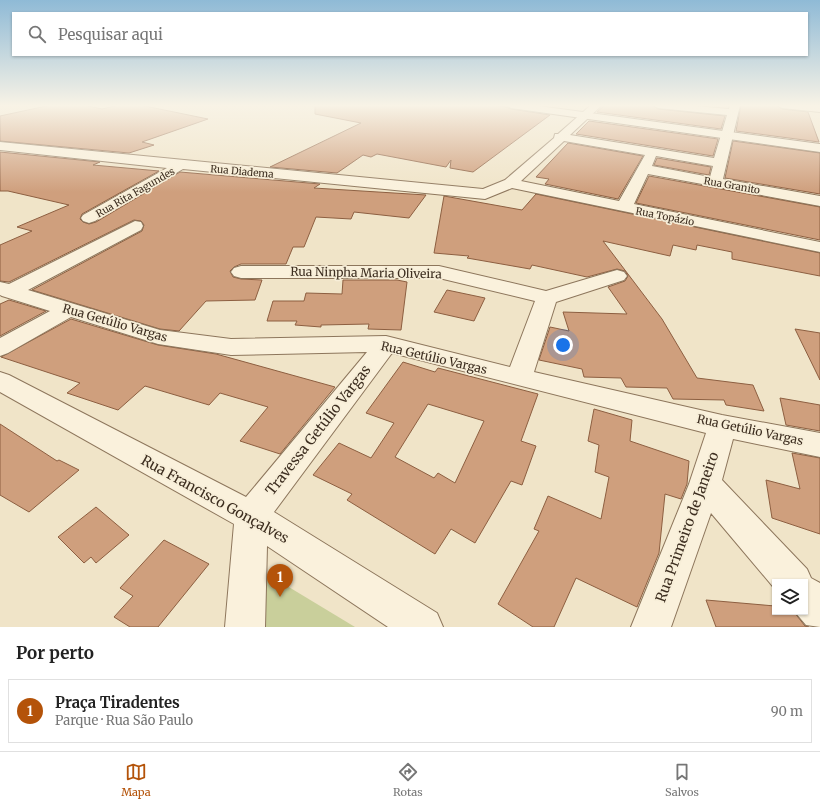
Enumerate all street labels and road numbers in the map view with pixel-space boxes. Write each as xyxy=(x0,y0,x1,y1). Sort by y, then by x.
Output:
street label: Rua Diadema xyxy=(210,162,275,181)
street label: Rua Rita Fagundes xyxy=(93,165,177,220)
street label: Rua Granito xyxy=(703,174,761,197)
street label: Rua Topázio xyxy=(635,204,695,229)
street label: Rua Ninpha Maria Oliveira xyxy=(290,264,443,281)
street label: Rua Getúlio Vargas xyxy=(61,300,169,345)
street label: Rua Getúlio Vargas xyxy=(380,338,489,377)
street label: Travessa Getúlio Vargas xyxy=(262,361,375,499)
street label: Rua Getúlio Vargas xyxy=(696,411,805,448)
street label: Rua Primeiro de Janeiro xyxy=(651,449,723,605)
street label: Rua Francisco Gonçalves xyxy=(138,451,292,547)

